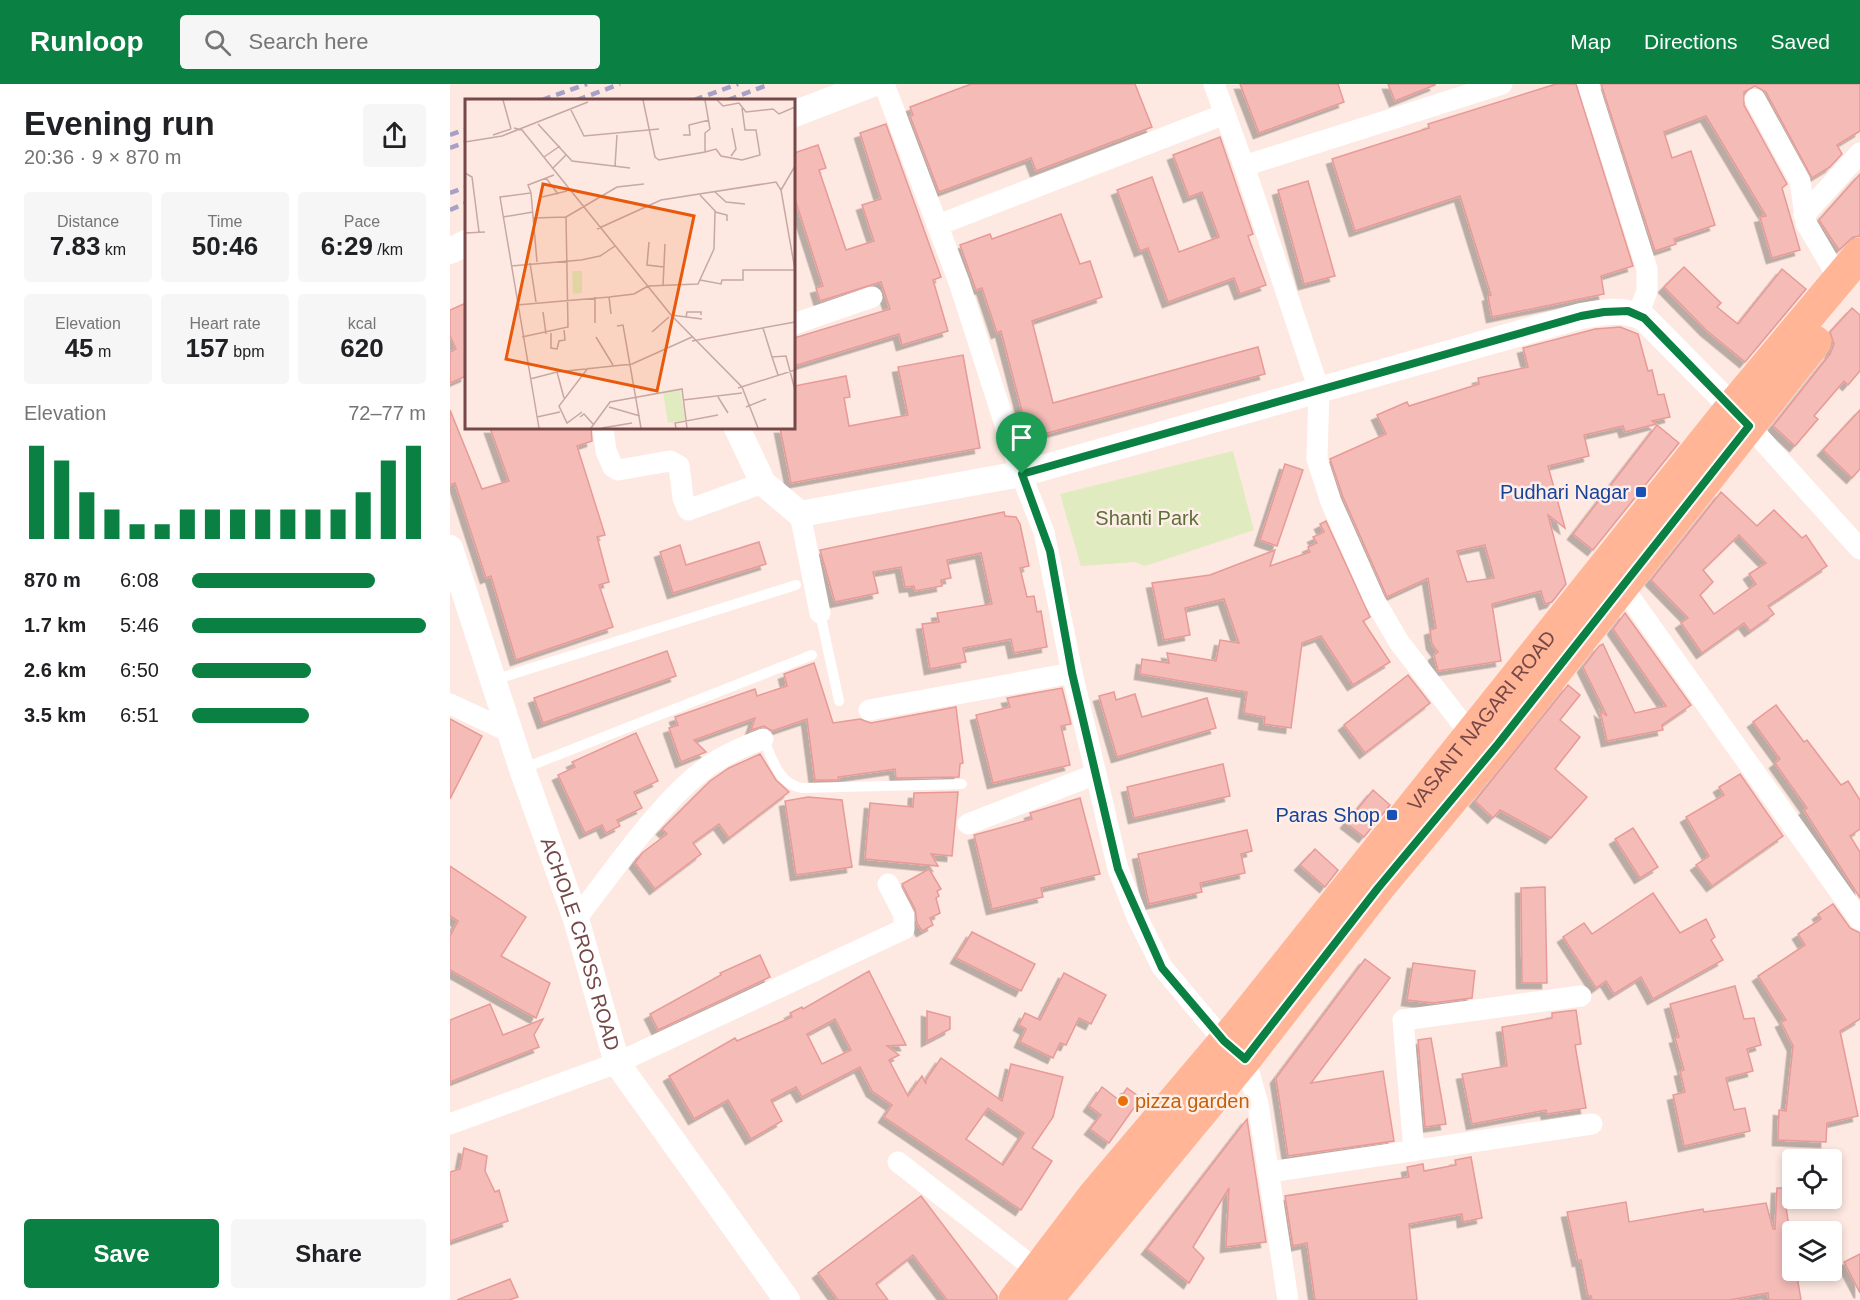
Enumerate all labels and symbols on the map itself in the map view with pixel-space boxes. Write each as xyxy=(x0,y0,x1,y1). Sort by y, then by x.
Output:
inset map xyxy=(465,99,795,429)
pin xyxy=(996,412,1047,474)
place label: Pudhari Nagar xyxy=(1500,481,1629,503)
marker: Pudhari Nagar xyxy=(1634,485,1648,499)
park label: Shanti Park xyxy=(1095,507,1200,529)
street label: VASANT NAGARI ROAD xyxy=(1403,626,1560,815)
place label: Paras Shop xyxy=(1275,804,1380,826)
marker: Paras Shop xyxy=(1385,808,1399,822)
street label: ACHOLE CROSS ROAD xyxy=(537,834,624,1053)
place label: pizza garden xyxy=(1135,1090,1250,1112)
marker: pizza garden xyxy=(1116,1094,1130,1108)

